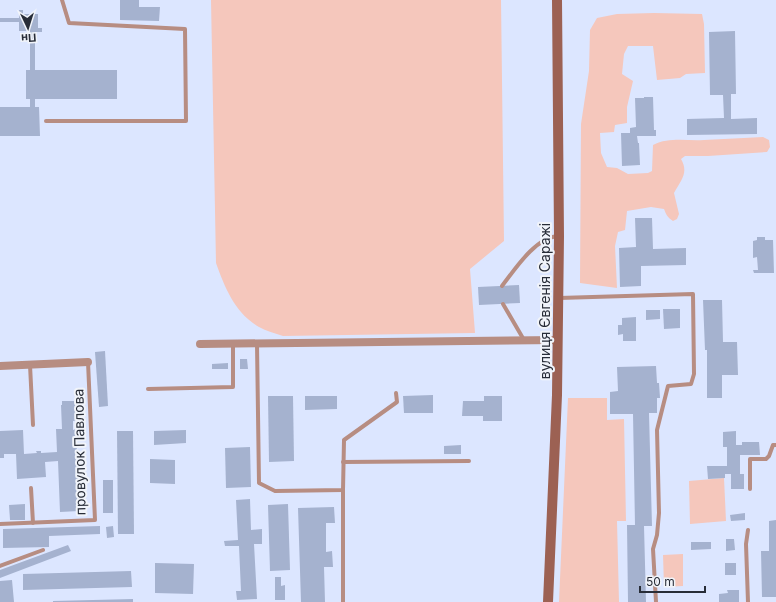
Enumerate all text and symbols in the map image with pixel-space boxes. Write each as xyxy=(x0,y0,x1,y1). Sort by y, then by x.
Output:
north arrow xyxy=(8,8,48,48)
text: Пн xyxy=(21,30,37,45)
street label: вулиця Євгенія Саражі xyxy=(536,223,553,379)
street label: провулок Павлова xyxy=(69,389,89,515)
scale bar xyxy=(640,568,705,594)
text: 50 m xyxy=(646,574,675,589)

